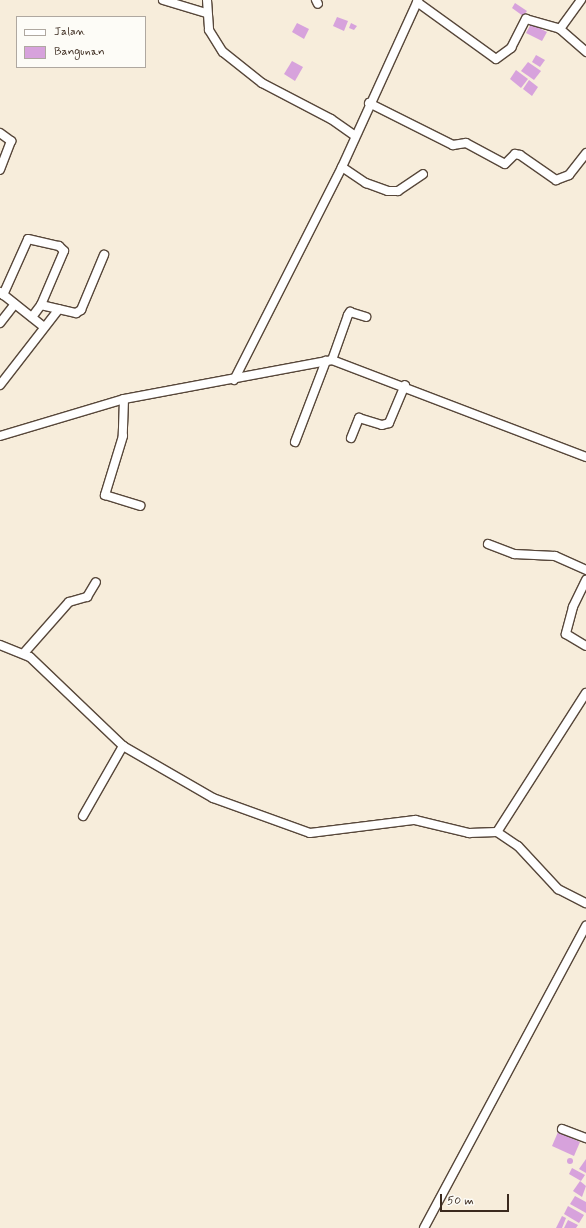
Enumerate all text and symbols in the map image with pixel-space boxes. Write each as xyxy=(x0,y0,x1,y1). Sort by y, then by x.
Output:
legend xyxy=(16,16,146,68)
text: Jalan xyxy=(54,24,85,40)
text: Bangunan xyxy=(54,44,105,60)
scale bar xyxy=(442,1186,511,1212)
text: 50 m xyxy=(447,1193,474,1209)

